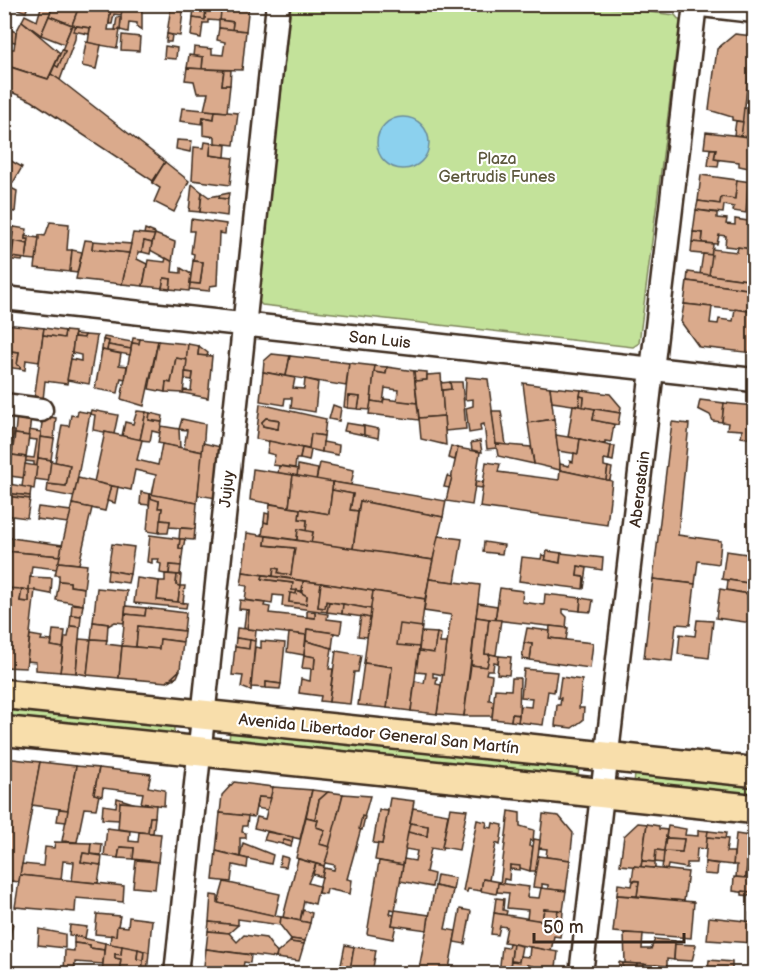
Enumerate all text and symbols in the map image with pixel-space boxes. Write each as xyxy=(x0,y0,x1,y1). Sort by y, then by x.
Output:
park label: Plaza Gertrudis Funes xyxy=(439,150,556,187)
street label: San Luis xyxy=(348,328,412,353)
street label: Aberastain xyxy=(626,450,655,529)
street label: Jujuy xyxy=(216,469,239,509)
street label: Avenida Libertador General San Martín xyxy=(238,710,520,759)
scale bar xyxy=(534,906,684,944)
text: 50 m xyxy=(543,917,584,938)

